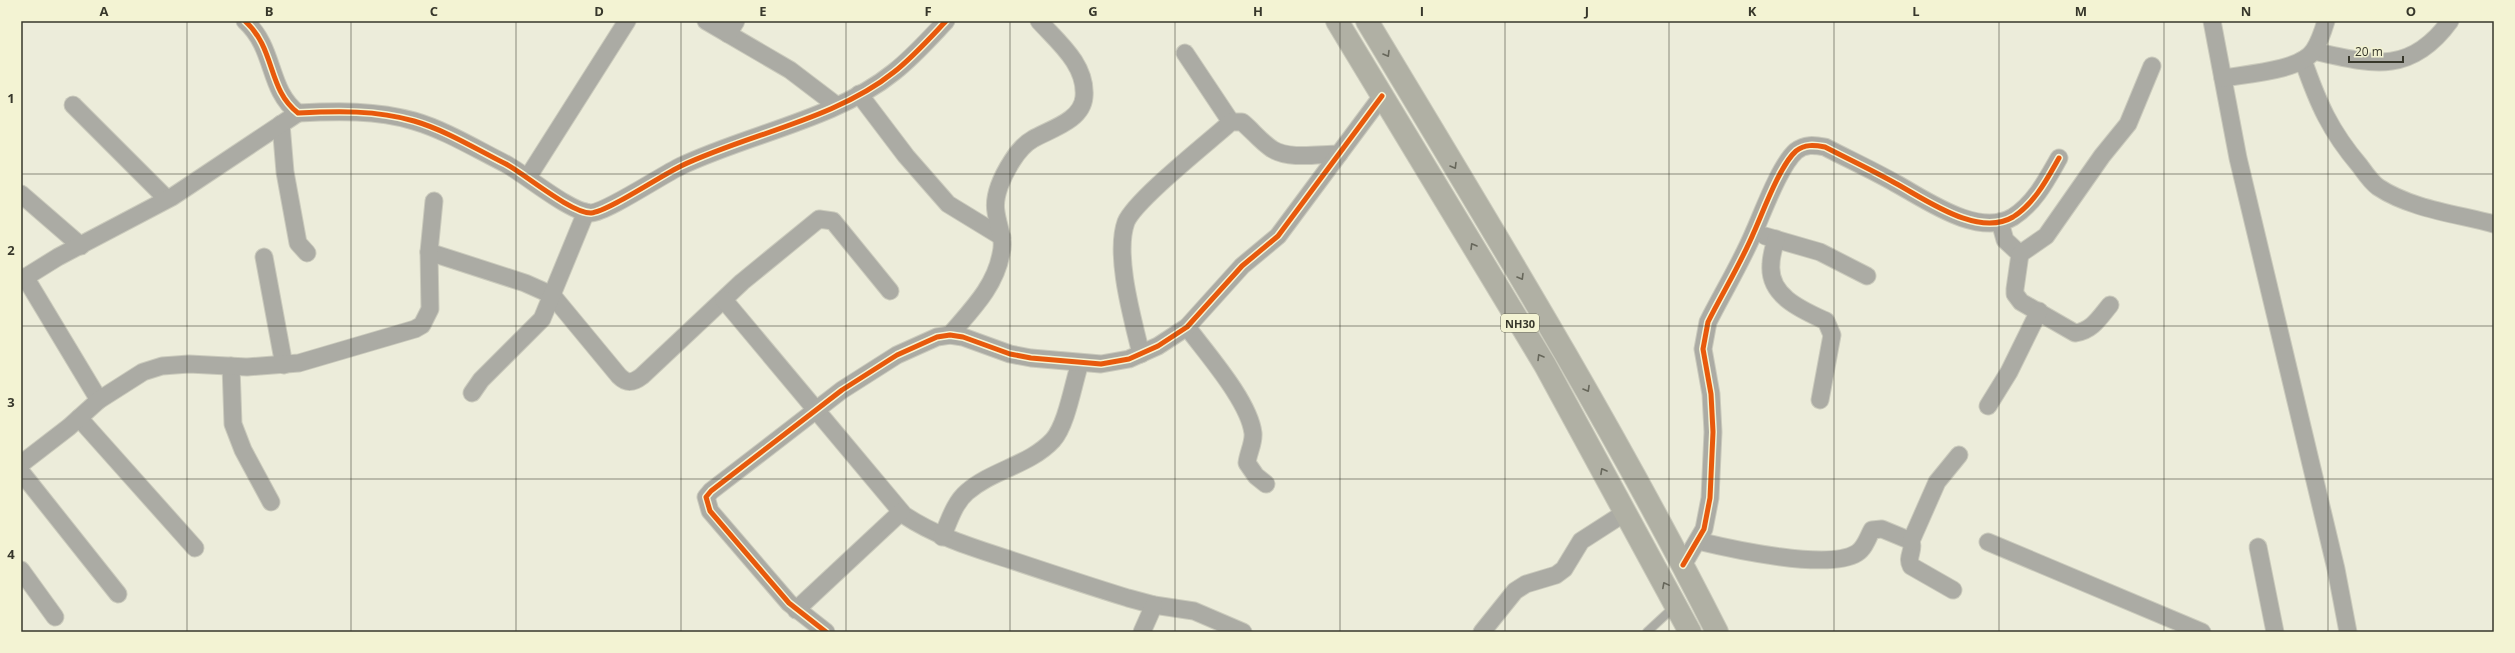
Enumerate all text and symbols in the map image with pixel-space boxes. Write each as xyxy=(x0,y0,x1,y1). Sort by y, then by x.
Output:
text: A xyxy=(100,2,109,20)
text: B xyxy=(265,2,274,20)
text: C xyxy=(430,2,438,20)
text: D xyxy=(594,2,604,20)
text: E xyxy=(759,2,767,20)
text: F xyxy=(924,2,932,20)
text: G xyxy=(1088,2,1098,20)
text: H xyxy=(1253,2,1263,20)
text: I xyxy=(1420,2,1424,20)
text: J xyxy=(1584,2,1589,20)
text: K xyxy=(1748,2,1757,20)
text: L xyxy=(1912,2,1920,20)
text: M xyxy=(2075,2,2087,20)
text: N xyxy=(2241,2,2251,20)
text: O xyxy=(2406,2,2416,20)
scale bar xyxy=(2349,38,2403,64)
text: 20 m xyxy=(2355,43,2383,60)
one-way arrow xyxy=(1382,50,1389,57)
text: 1 xyxy=(7,89,15,107)
one-way arrow xyxy=(1449,162,1456,169)
text: 2 xyxy=(7,241,15,259)
one-way arrow xyxy=(1471,243,1478,250)
one-way arrow xyxy=(1516,273,1524,280)
road number: NH30 xyxy=(1501,314,1539,332)
one-way arrow xyxy=(1537,354,1544,361)
one-way arrow xyxy=(1582,385,1589,392)
text: 3 xyxy=(7,393,15,411)
one-way arrow xyxy=(1601,468,1608,475)
text: 4 xyxy=(7,545,15,563)
one-way arrow xyxy=(1662,582,1670,589)

